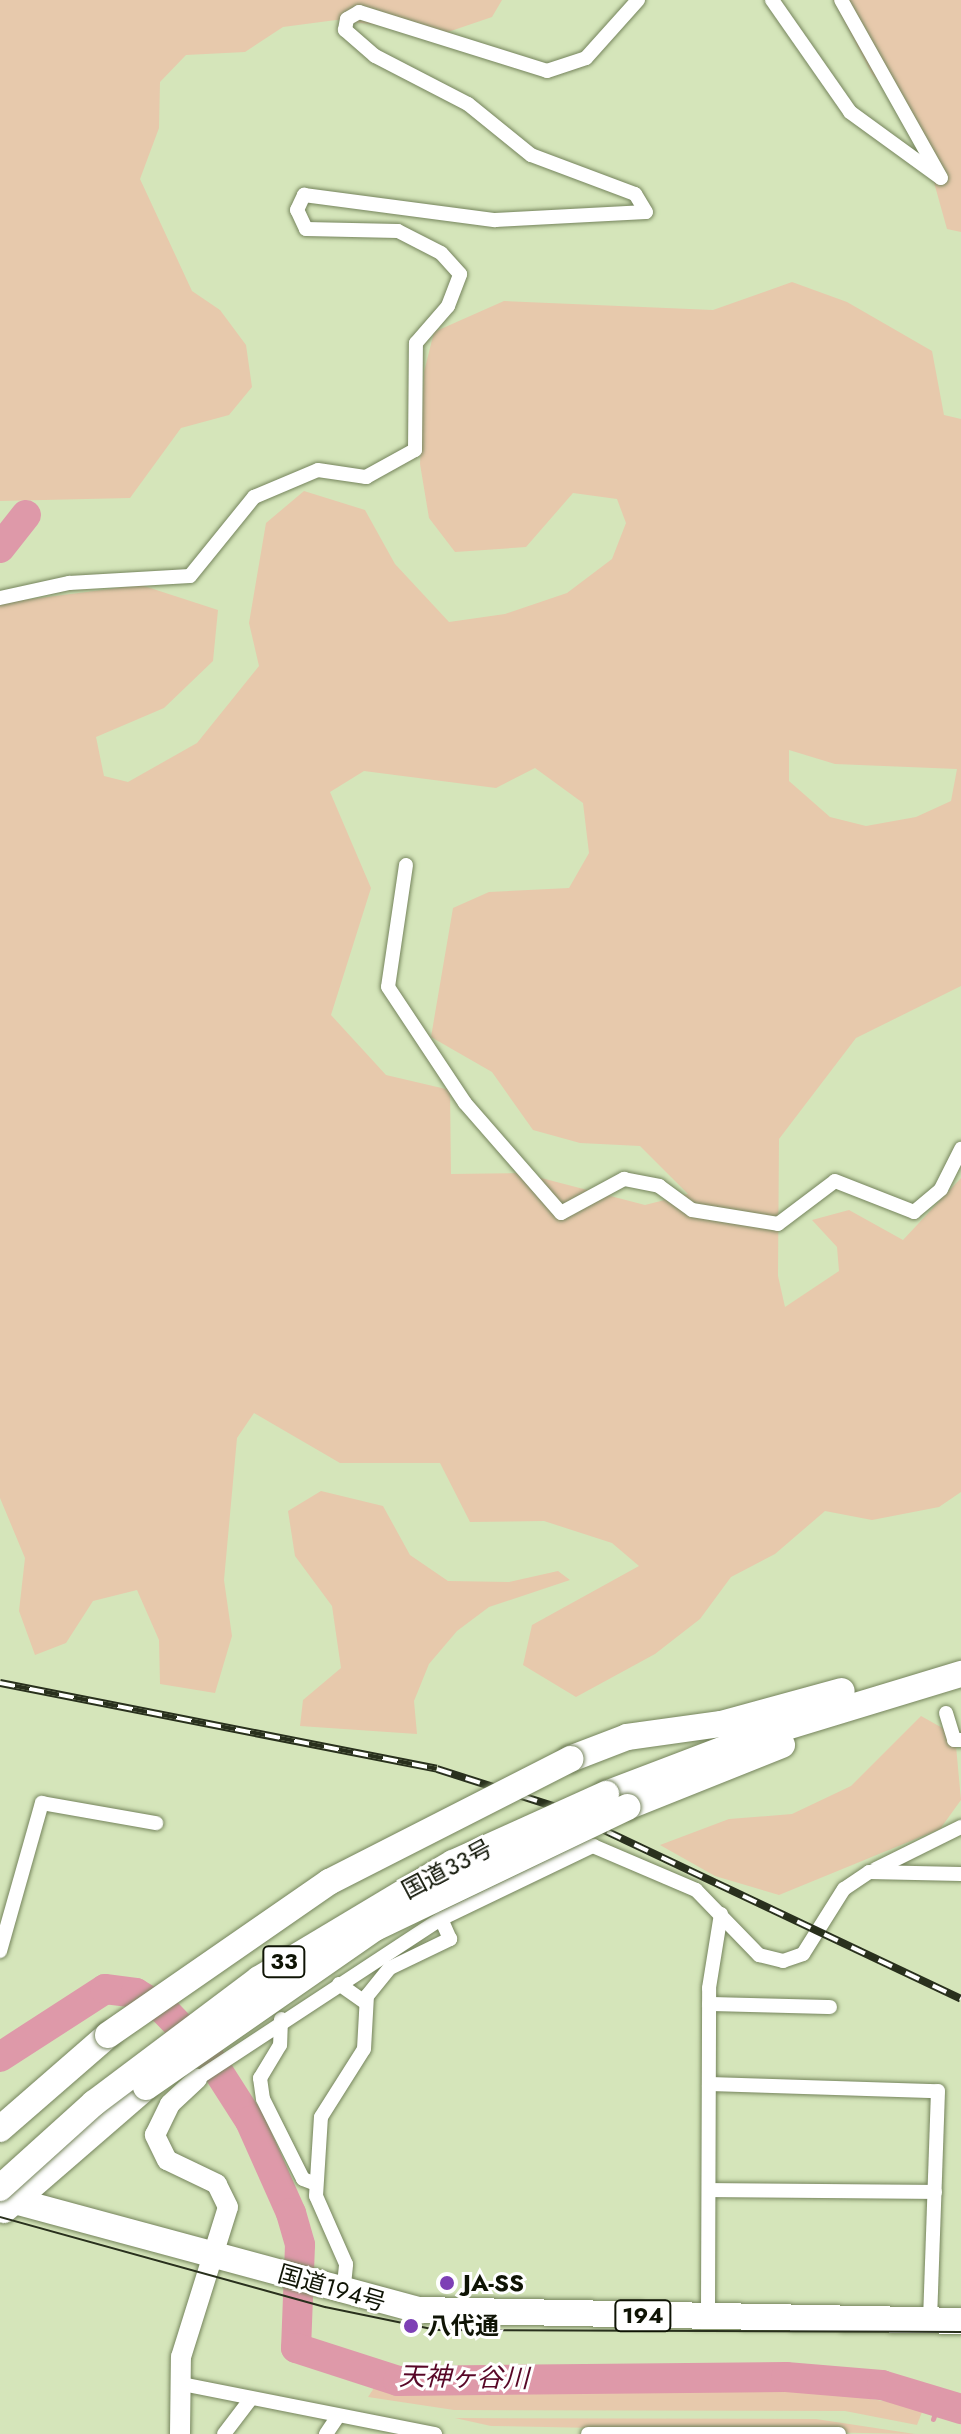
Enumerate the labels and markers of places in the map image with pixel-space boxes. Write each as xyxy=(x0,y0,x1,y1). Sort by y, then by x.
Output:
place label: JA-SS xyxy=(463,2269,524,2297)
marker: JA-SS xyxy=(438,2274,456,2292)
place label: 八代通 xyxy=(427,2312,499,2340)
marker: 八代通 xyxy=(402,2317,420,2335)

